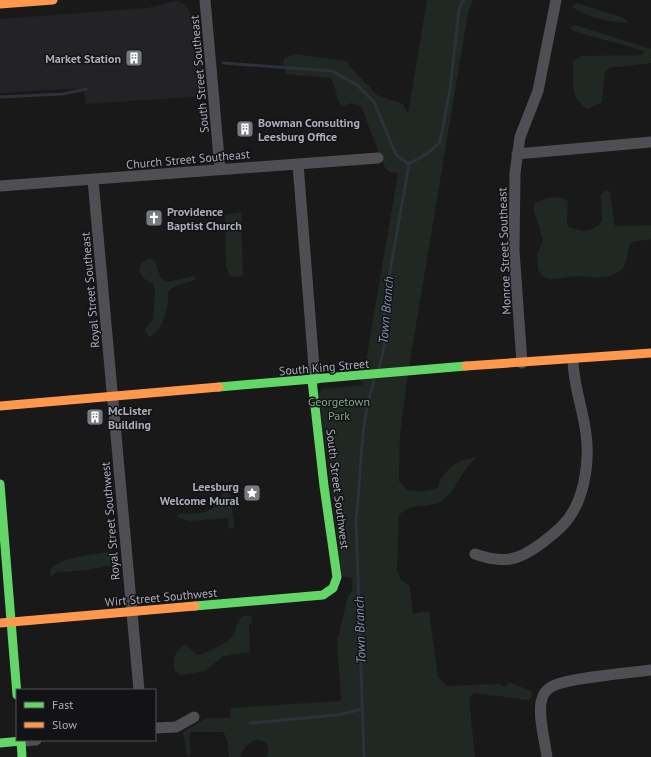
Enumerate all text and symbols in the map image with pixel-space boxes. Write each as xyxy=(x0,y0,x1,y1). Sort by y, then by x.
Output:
street label: South Street Southeast xyxy=(186,15,212,133)
building icon: Market Station xyxy=(124,48,144,68)
place label: Market Station xyxy=(45,51,121,66)
place label: Bowman Consulting Leesburg Office xyxy=(258,115,360,144)
building icon: Bowman Consulting Leesburg Office xyxy=(235,119,255,139)
street label: Church Street Southeast xyxy=(126,146,250,172)
street label: Monroe Street Southeast xyxy=(494,187,514,315)
place label: Providence Baptist Church xyxy=(167,204,242,233)
church icon: Providence Baptist Church xyxy=(144,208,164,228)
street label: Royal Street Southeast xyxy=(77,232,103,348)
water label: Town Branch xyxy=(375,275,397,345)
street label: South King Street xyxy=(278,356,370,378)
park label: Georgetown Park xyxy=(308,394,370,423)
place label: McLister Building xyxy=(108,403,152,432)
building icon: McLister Building xyxy=(85,407,105,427)
street label: South Street Southwest xyxy=(323,428,353,550)
street label: Royal Street Southwest xyxy=(97,461,123,581)
place label: Leesburg Welcome Mural xyxy=(160,479,239,508)
place icon: Leesburg Welcome Mural xyxy=(242,483,262,503)
street label: Wirt Street Southwest xyxy=(104,585,218,609)
water label: Town Branch xyxy=(350,596,370,664)
legend xyxy=(16,689,156,741)
text: Fast xyxy=(52,697,73,712)
text: Slow xyxy=(52,717,77,732)

